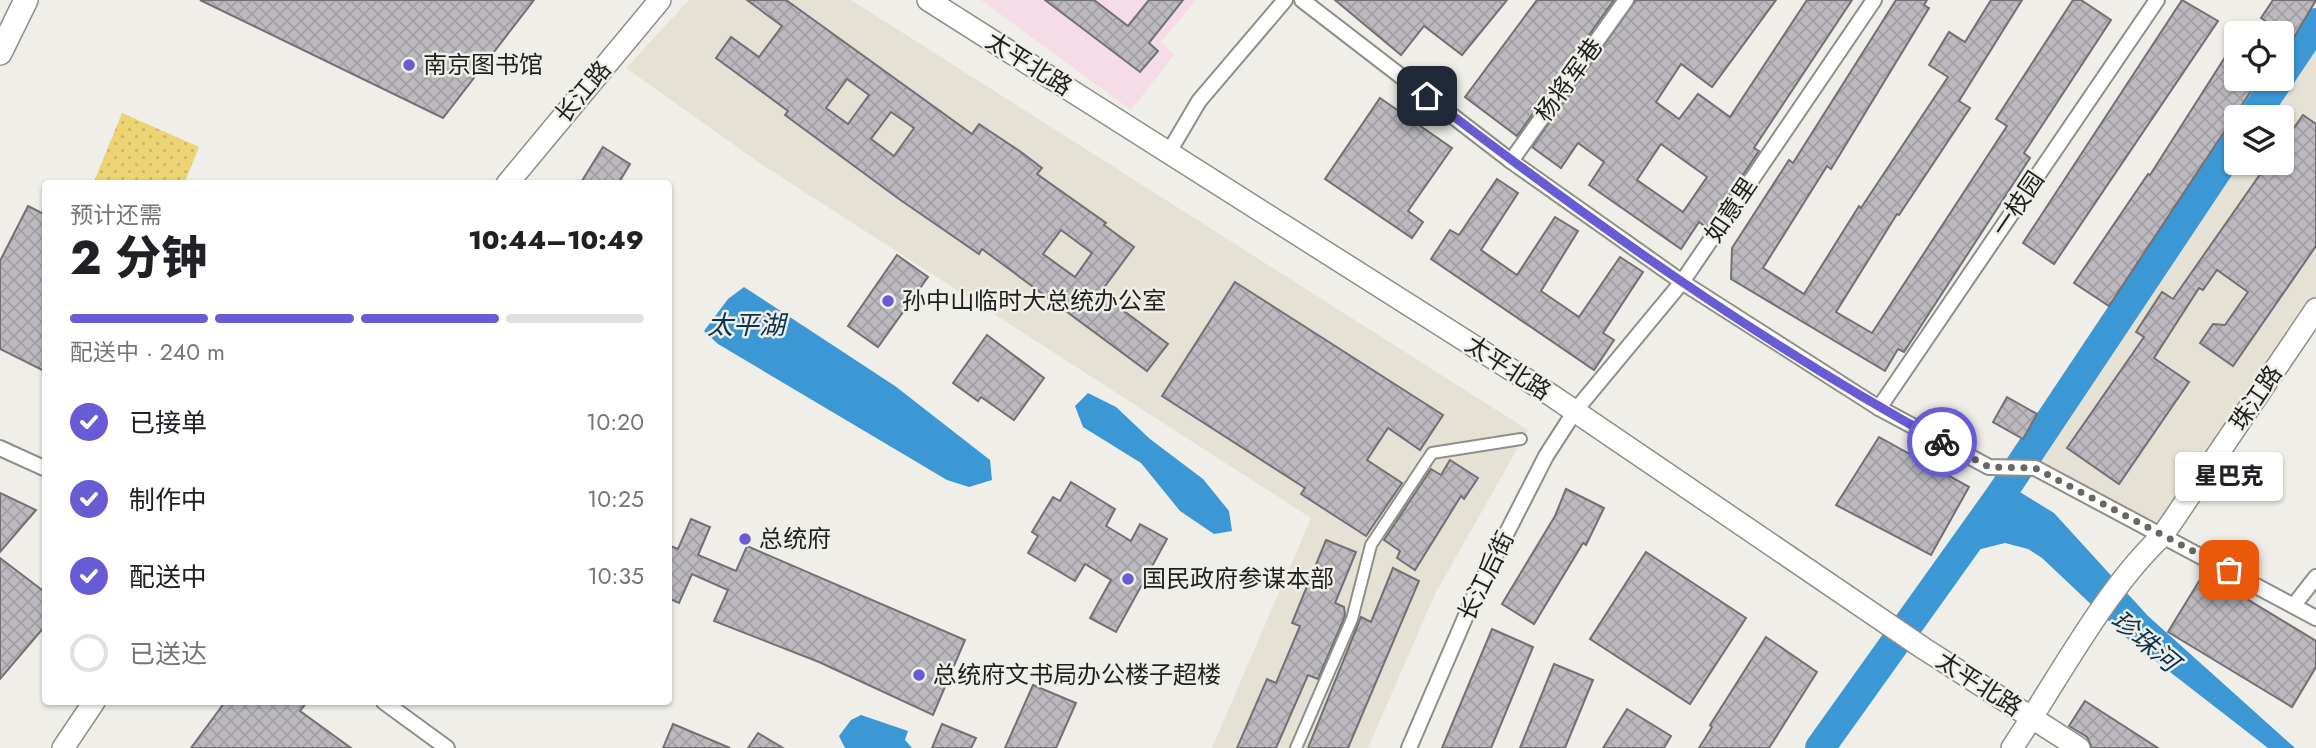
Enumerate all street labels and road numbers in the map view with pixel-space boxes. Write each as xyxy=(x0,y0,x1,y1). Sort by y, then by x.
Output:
street label: 太平北路 xyxy=(979,23,1079,104)
street label: 杨将军巷 xyxy=(1526,31,1611,129)
street label: 长江路 xyxy=(546,53,619,131)
street label: 一枝园 xyxy=(1983,164,2052,243)
street label: 如意里 xyxy=(1696,170,1765,249)
street label: 太平北路 xyxy=(1458,327,1558,408)
street label: 珠江路 xyxy=(2221,358,2290,437)
street label: 长江后街 xyxy=(1449,525,1522,627)
street label: 太平北路 xyxy=(1929,643,2029,724)

